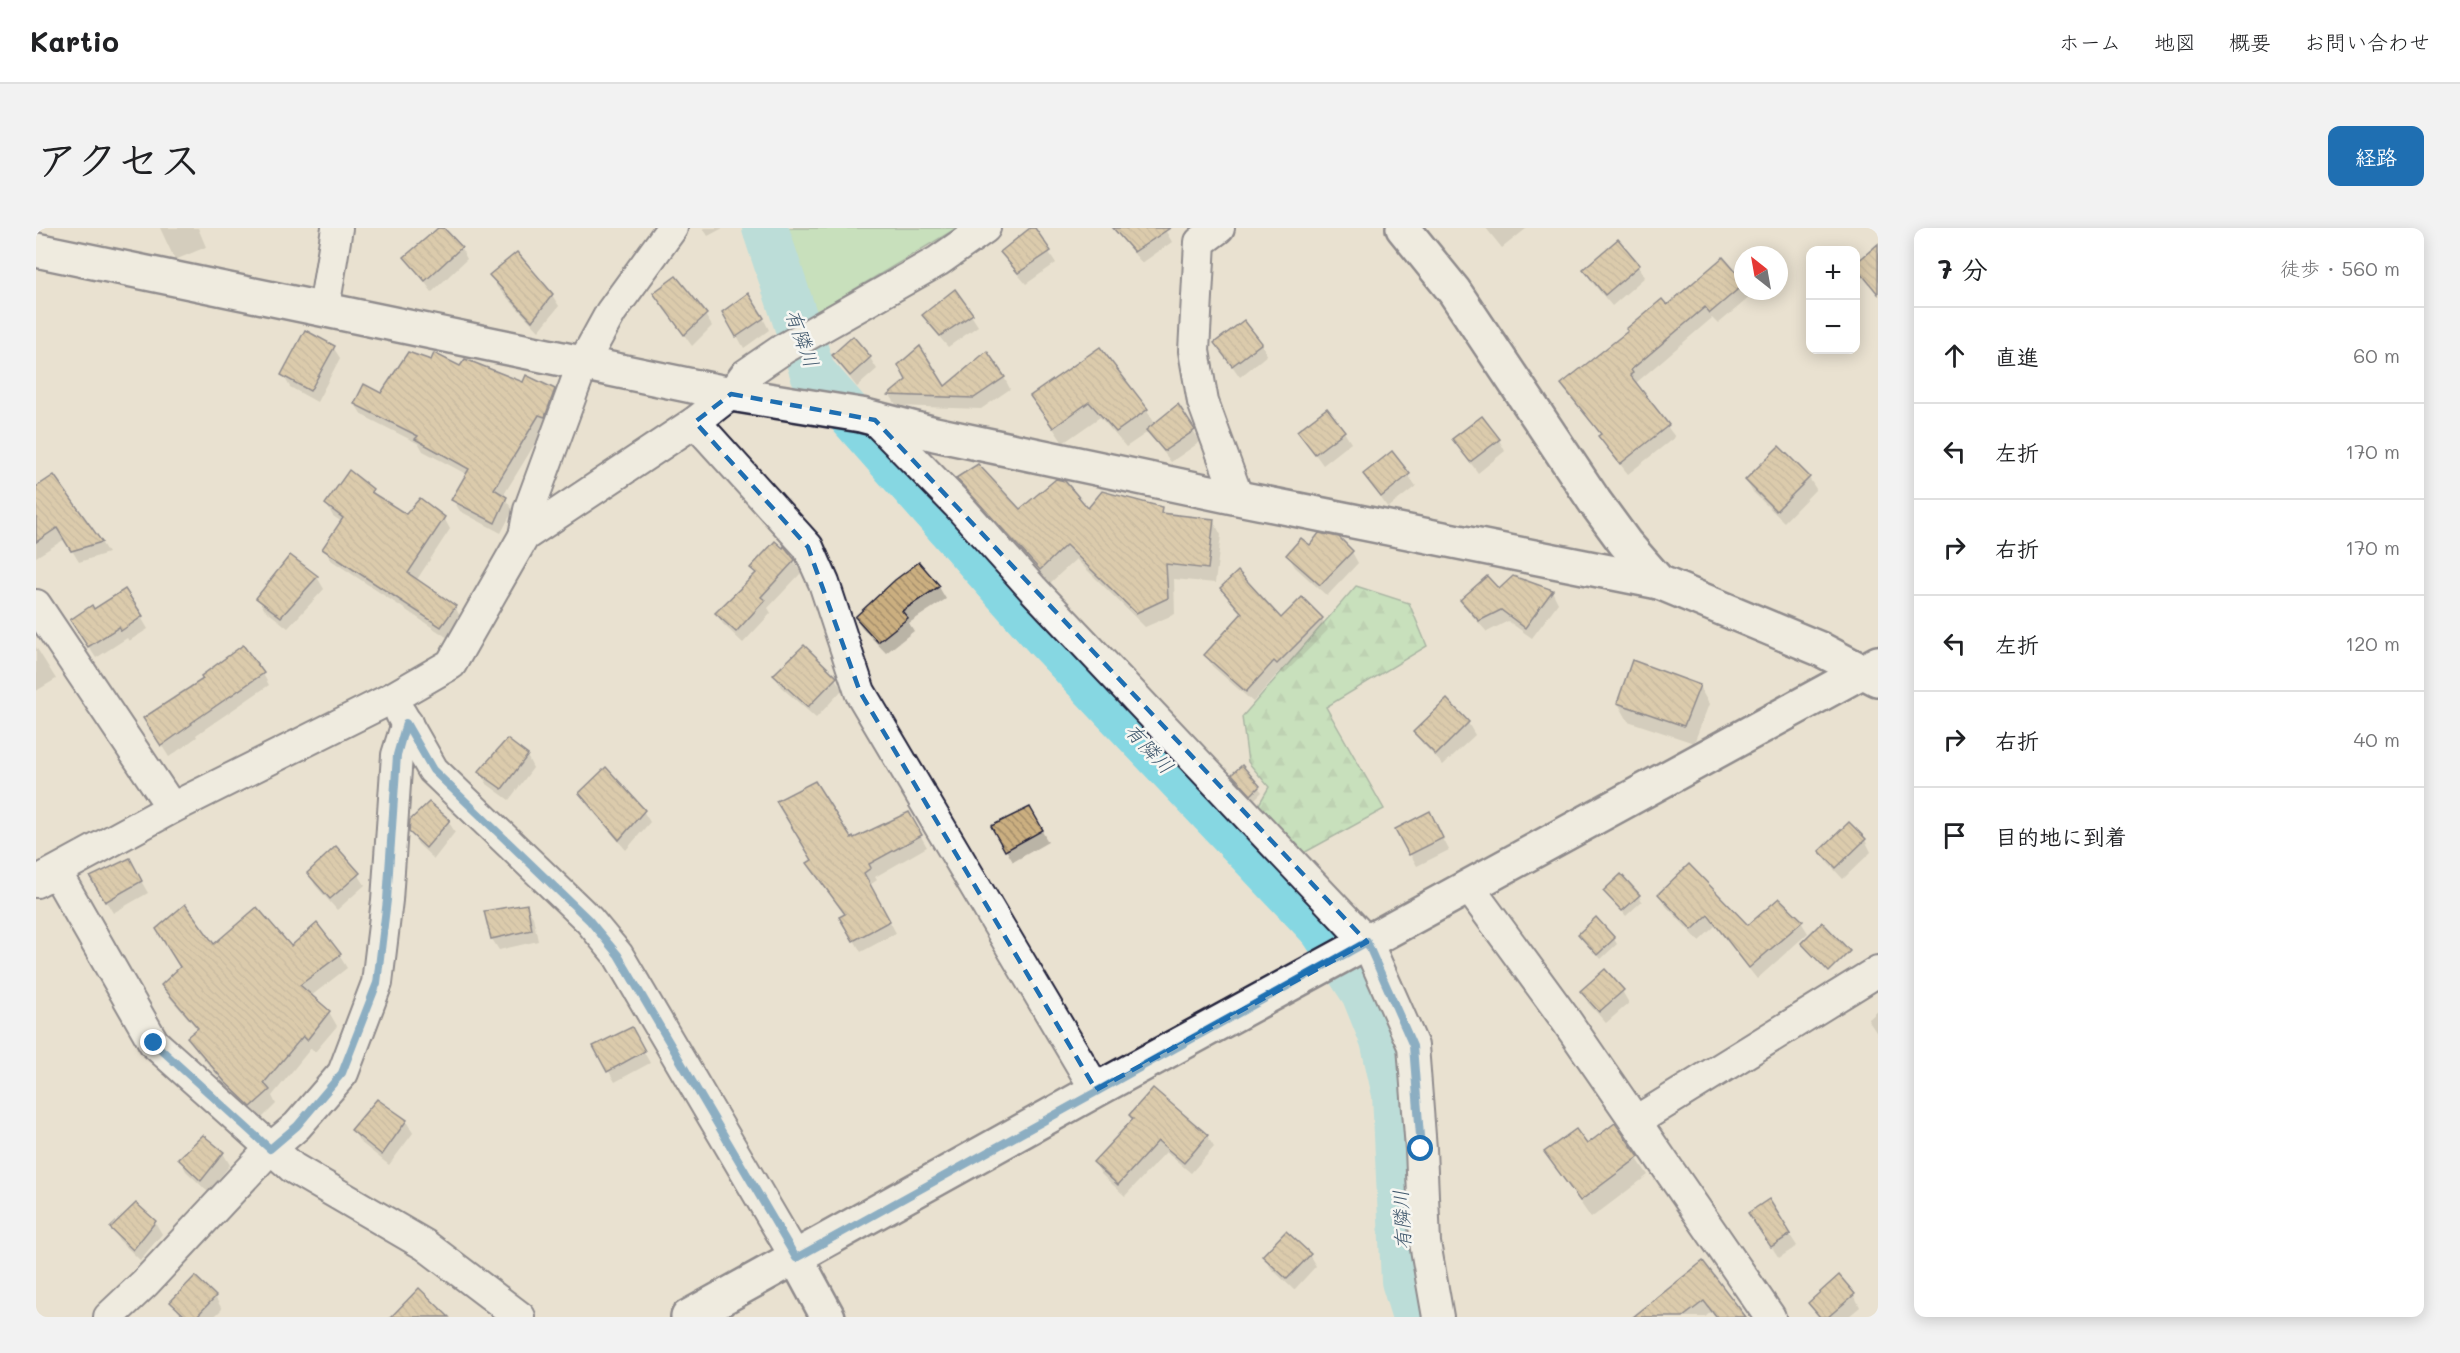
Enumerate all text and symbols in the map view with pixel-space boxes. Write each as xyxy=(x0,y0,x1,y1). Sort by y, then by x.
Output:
text: Kartio xyxy=(30,23,119,59)
text: ホーム xyxy=(2059,28,2121,55)
text: 地図 xyxy=(2154,28,2196,55)
text: 概要 xyxy=(2229,28,2271,55)
text: お問い合わせ xyxy=(2304,28,2430,55)
button: 経路 xyxy=(2328,126,2424,186)
text: アクセス xyxy=(36,131,201,186)
north arrow xyxy=(1734,246,1788,300)
map controls xyxy=(1806,246,1860,354)
button: + xyxy=(1806,246,1860,300)
text: 7 分 xyxy=(1938,252,1988,286)
text: 徒歩 · 560 m xyxy=(2280,255,2400,281)
button: − xyxy=(1806,300,1860,354)
water label: 有隣川 xyxy=(781,305,825,371)
icon: ahead xyxy=(1938,339,1971,372)
text: 直進 xyxy=(1995,342,2039,371)
text: 60 m xyxy=(2353,342,2400,368)
icon: left xyxy=(1938,435,1971,468)
text: 左折 xyxy=(1995,438,2039,467)
text: 170 m xyxy=(2345,438,2400,464)
icon: right xyxy=(1938,531,1971,564)
text: 右折 xyxy=(1995,534,2039,563)
text: 170 m xyxy=(2345,534,2400,560)
icon: left xyxy=(1938,627,1971,660)
text: 左折 xyxy=(1995,630,2039,659)
text: 120 m xyxy=(2345,630,2400,656)
water label: 有隣川 xyxy=(1120,717,1180,779)
icon: right xyxy=(1938,723,1971,756)
text: 右折 xyxy=(1995,726,2039,755)
text: 40 m xyxy=(2354,726,2400,752)
icon: arrive xyxy=(1938,819,1971,852)
text: 目的地に到着 xyxy=(1995,822,2127,851)
route end xyxy=(140,1029,166,1055)
route start xyxy=(1407,1135,1433,1161)
water label: 有隣川 xyxy=(1386,1189,1416,1251)

